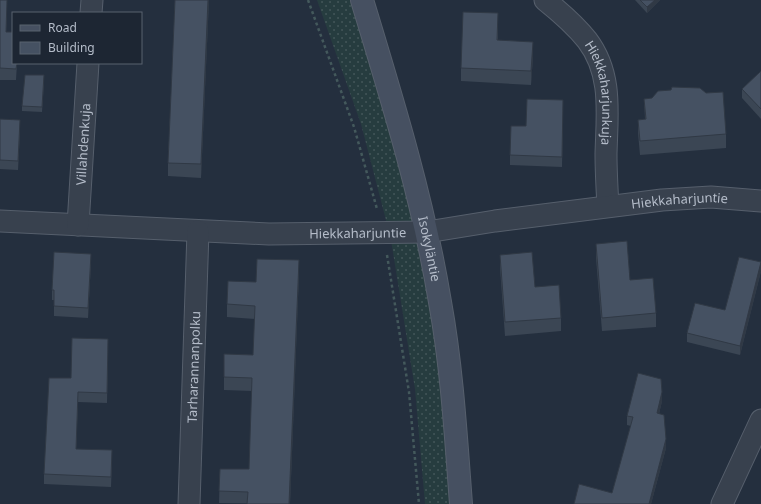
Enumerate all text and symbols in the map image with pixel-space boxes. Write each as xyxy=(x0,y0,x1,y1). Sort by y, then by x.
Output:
legend xyxy=(12,12,142,64)
text: Road xyxy=(48,19,77,36)
street label: Hiekkaharjunkuja xyxy=(581,37,616,146)
text: Building xyxy=(48,39,95,56)
street label: Villahdenkuja xyxy=(71,103,95,186)
street label: Hiekkaharjuntie xyxy=(630,188,729,213)
street label: Isokyläntie xyxy=(414,214,445,283)
street label: Hiekkaharjuntie xyxy=(309,223,406,242)
street label: Tarharannanpolku xyxy=(183,311,204,423)

